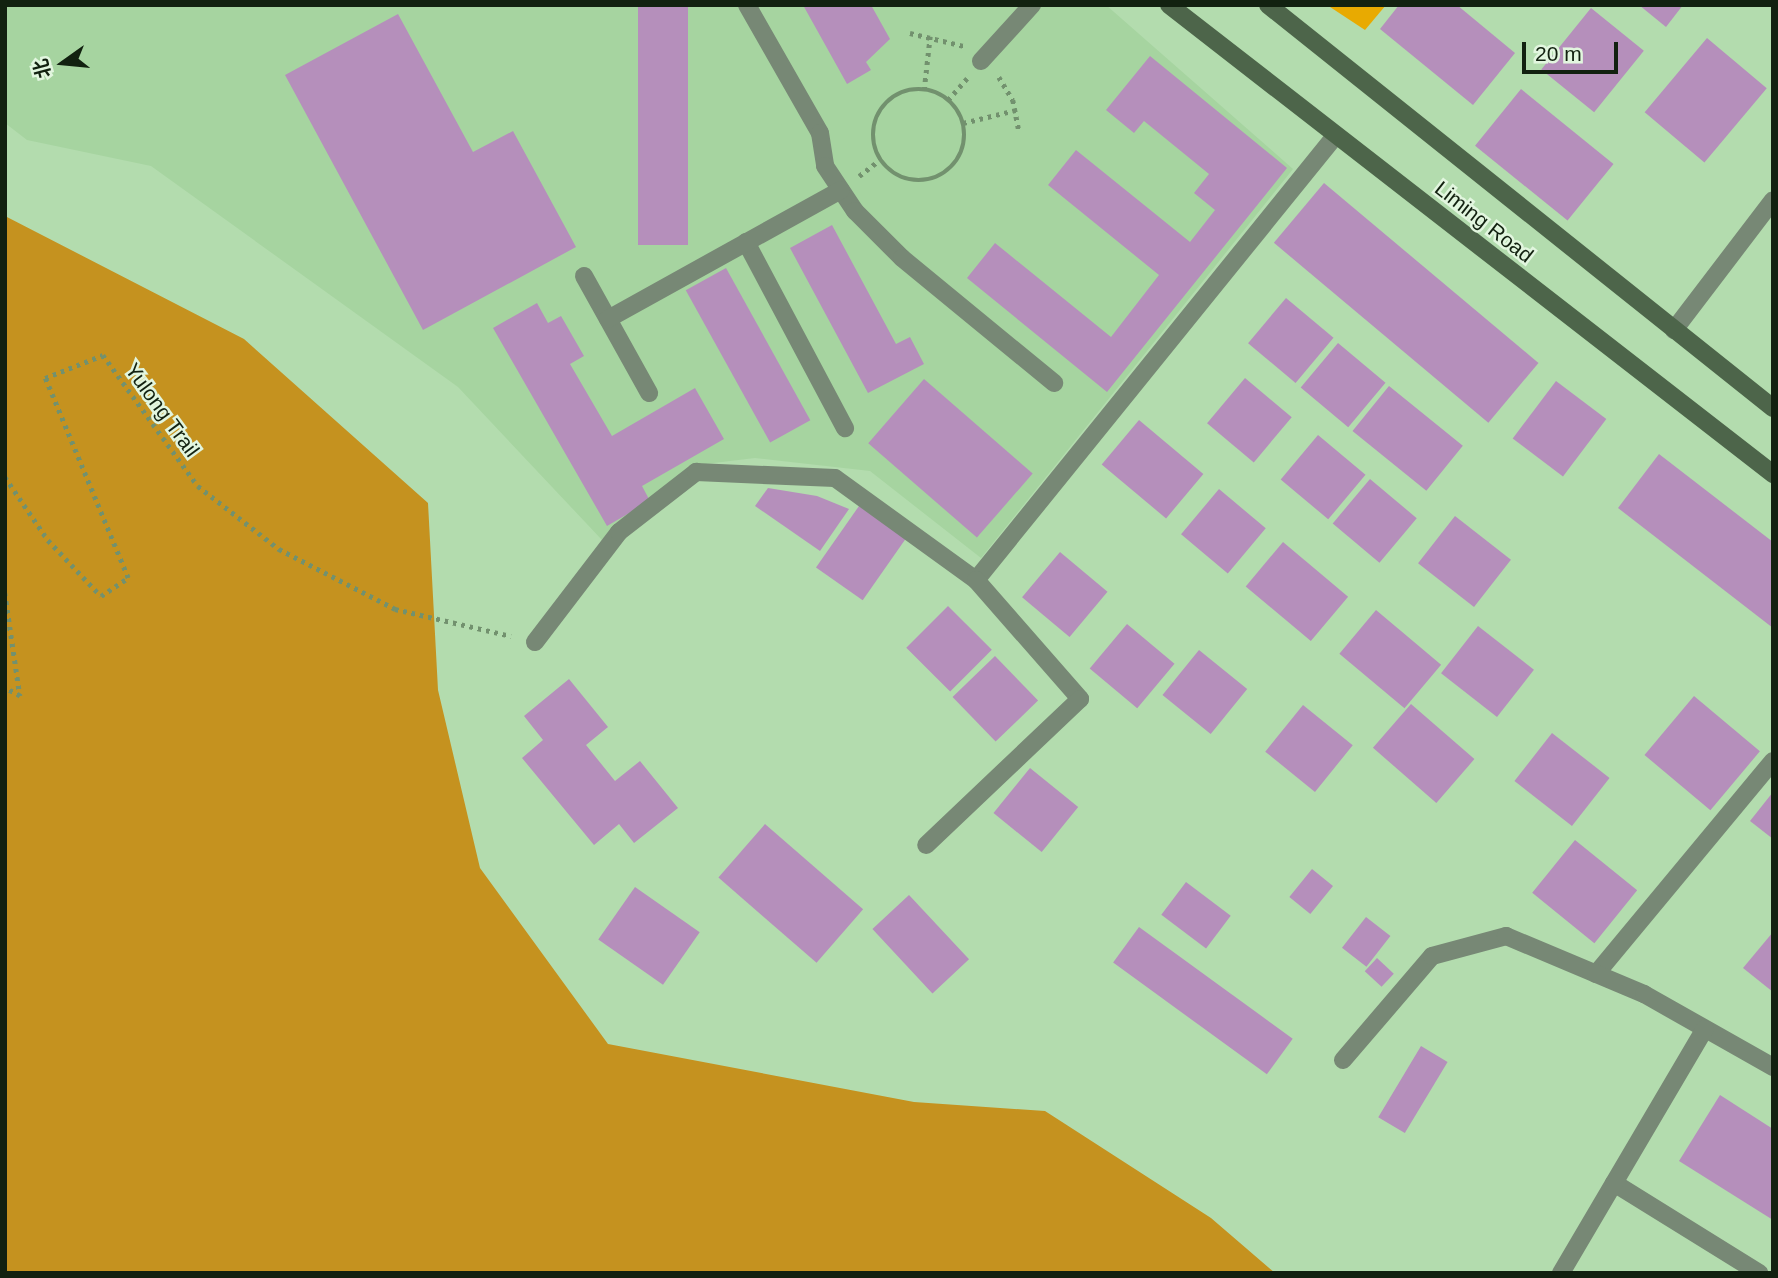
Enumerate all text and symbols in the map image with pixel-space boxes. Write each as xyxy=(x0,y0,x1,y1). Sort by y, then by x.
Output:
north arrow xyxy=(28,28,98,98)
scale bar xyxy=(1526,28,1622,72)
text: 20 m xyxy=(1535,42,1582,65)
text: 北 xyxy=(30,57,55,80)
street label: Liming Road xyxy=(1430,176,1538,268)
street label: Yulong Trail xyxy=(119,358,205,462)

